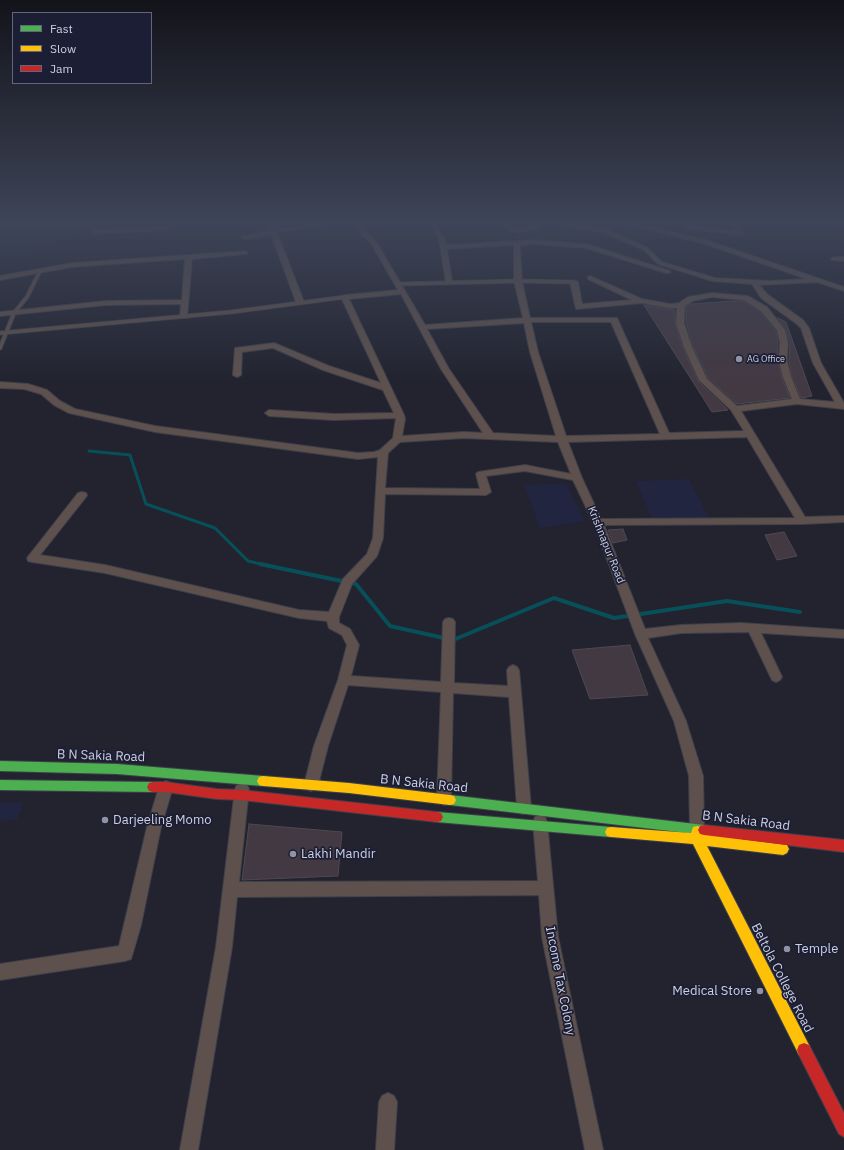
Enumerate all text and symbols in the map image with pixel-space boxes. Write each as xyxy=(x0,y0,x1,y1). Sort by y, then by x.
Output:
legend xyxy=(12,12,152,84)
text: Fast xyxy=(50,21,73,36)
text: Slow xyxy=(50,41,76,56)
text: Jam xyxy=(50,61,73,76)
marker: AG Office xyxy=(734,354,744,364)
place label: AG Office xyxy=(747,354,785,364)
street label: Krishnapur Road xyxy=(585,505,627,585)
street label: B N Sakia Road xyxy=(57,747,145,765)
street label: B N Sakia Road xyxy=(379,772,469,796)
street label: B N Sakia Road xyxy=(701,808,791,834)
place label: Darjeeling Momo xyxy=(113,812,212,828)
marker: Darjeeling Momo xyxy=(100,815,110,825)
place label: Lakhi Mandir xyxy=(301,846,375,862)
marker: Lakhi Mandir xyxy=(288,849,298,859)
street label: Beltola College Road xyxy=(748,921,816,1035)
street label: Income Tax Colony xyxy=(542,925,578,1037)
place label: Temple xyxy=(795,941,838,957)
marker: Temple xyxy=(782,944,792,954)
place label: Medical Store xyxy=(672,983,752,999)
marker: Medical Store xyxy=(755,986,765,996)

